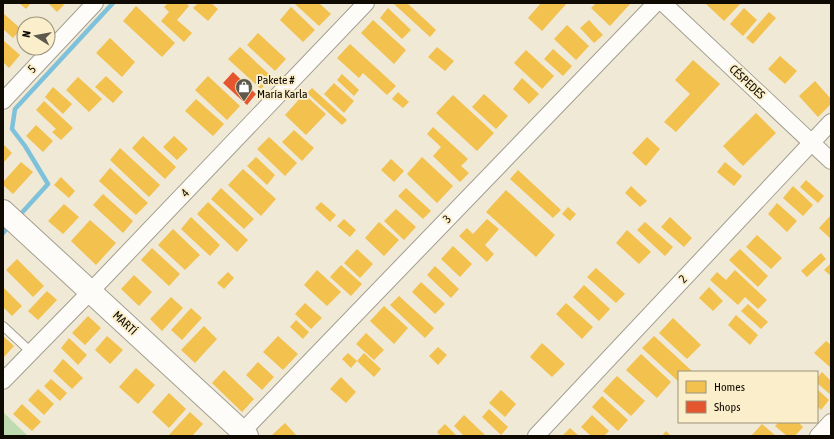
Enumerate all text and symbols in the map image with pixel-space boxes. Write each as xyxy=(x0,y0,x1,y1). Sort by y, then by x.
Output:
north arrow xyxy=(16,16,56,56)
text: N xyxy=(20,30,33,38)
street label: 5 xyxy=(25,62,39,76)
street label: CÉSPEDES xyxy=(726,62,768,102)
place label: Pakete # María Karla xyxy=(257,73,308,101)
shop icon: Pakete # María Karla xyxy=(234,77,254,102)
street label: 4 xyxy=(178,186,192,200)
street label: 3 xyxy=(440,212,454,226)
street label: 2 xyxy=(676,272,690,286)
street label: MARTÍ xyxy=(110,308,140,338)
legend xyxy=(678,371,818,423)
text: Homes xyxy=(714,380,745,394)
text: Shops xyxy=(714,400,740,414)

